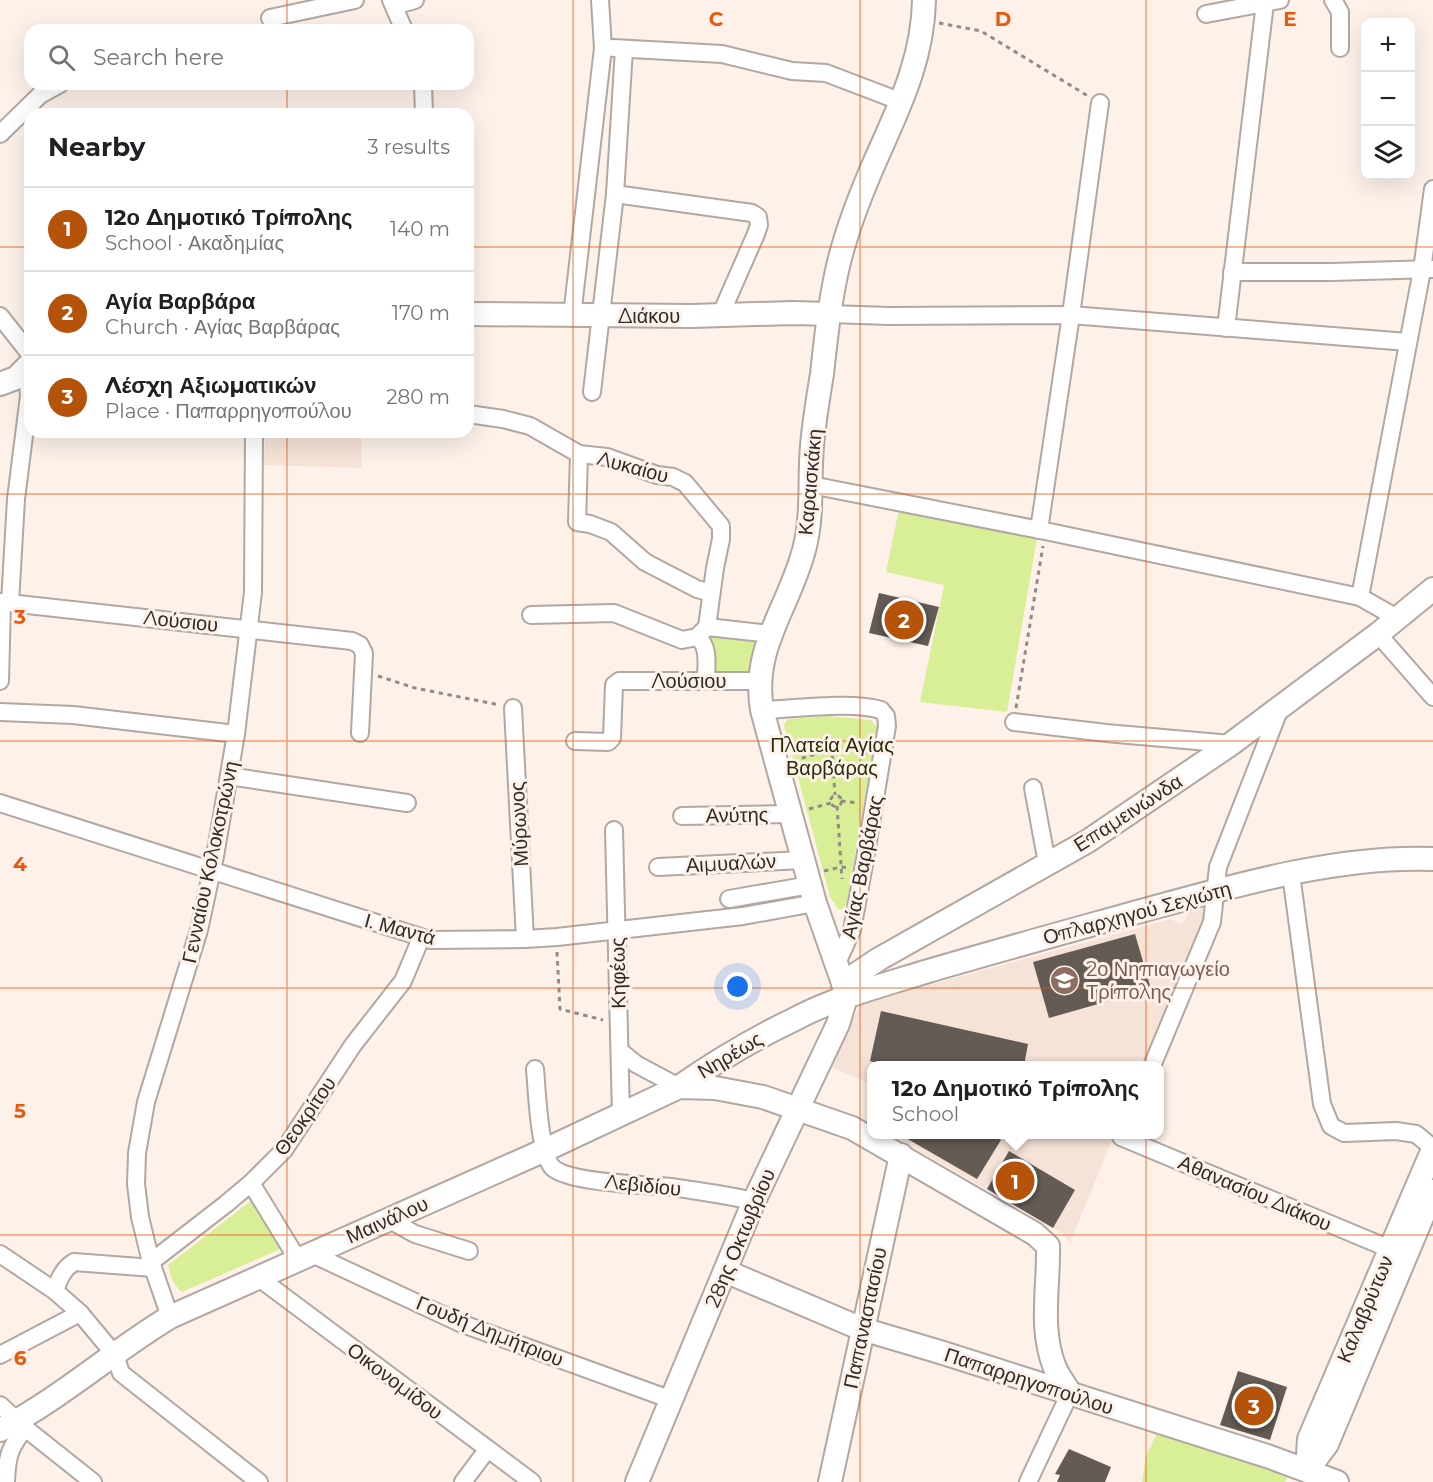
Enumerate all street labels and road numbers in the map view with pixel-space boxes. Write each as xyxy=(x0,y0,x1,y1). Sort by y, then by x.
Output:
street label: Διάκου xyxy=(618,304,680,328)
street label: Καραισκάκη xyxy=(793,428,827,536)
street label: Λυκαίου xyxy=(595,446,671,488)
street label: Λούσιου xyxy=(143,605,219,637)
street label: Λούσιου xyxy=(652,669,726,693)
street label: Γενναίου Κολοκοτρώνη xyxy=(177,759,243,965)
street label: Επαμεινώνδα xyxy=(1069,769,1187,857)
street label: Μύρωνος xyxy=(505,780,533,867)
street label: Αγίας Βαρβάρας xyxy=(836,793,888,941)
street label: Ανύτης xyxy=(706,802,769,828)
street label: Αιμυαλών xyxy=(685,849,777,877)
street label: Οπλαρχηγού Σεχιώτη xyxy=(1040,876,1234,950)
street label: Ι. Μαντά xyxy=(362,908,438,950)
street label: Κηφέως xyxy=(605,937,631,1009)
street label: Νηρέως xyxy=(693,1026,767,1084)
street label: Θεοκρίτου xyxy=(269,1072,341,1160)
street label: Αθανασίου Διάκου xyxy=(1175,1150,1335,1236)
street label: 28ης Οκτωβρίου xyxy=(700,1165,780,1311)
street label: Λεβιδίου xyxy=(604,1169,682,1201)
street label: Μαινάλου xyxy=(342,1191,432,1249)
street label: Παπαναστασίου xyxy=(838,1245,892,1391)
street label: Καλαβρύτων xyxy=(1332,1252,1398,1366)
street label: Γουδή Δημήτριου xyxy=(413,1291,567,1371)
street label: Οικονομίδου xyxy=(343,1337,447,1425)
street label: Παπαρρηγοπούλου xyxy=(941,1342,1117,1420)

